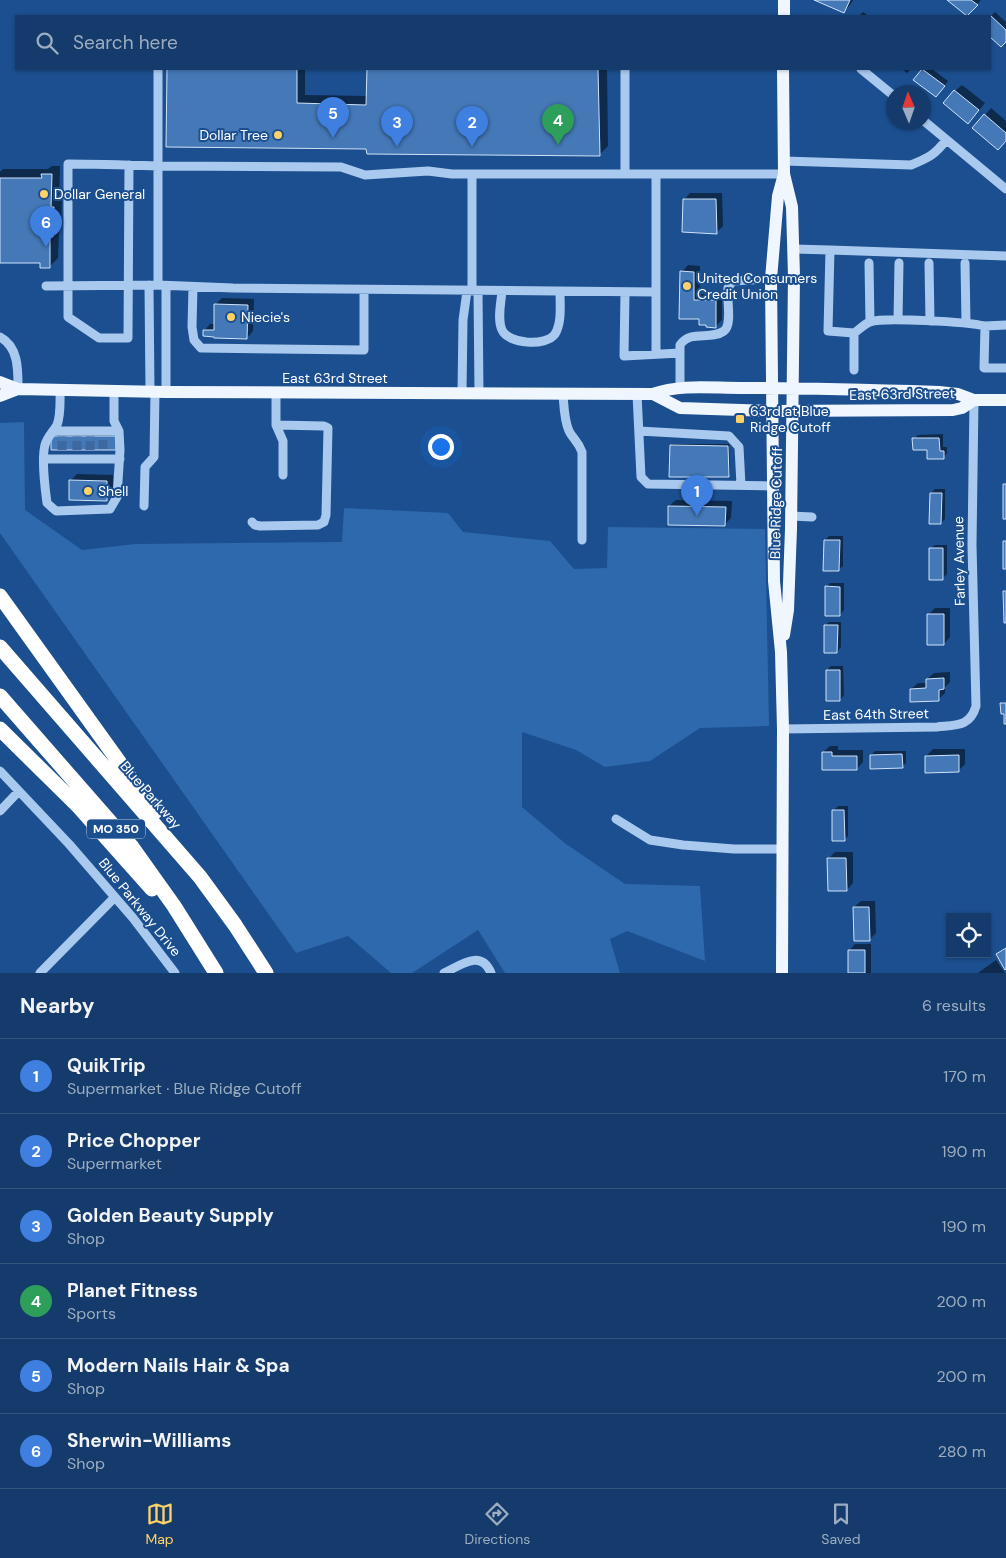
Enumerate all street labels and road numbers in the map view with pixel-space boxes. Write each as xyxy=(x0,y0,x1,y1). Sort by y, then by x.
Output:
street label: East 63rd Street xyxy=(282,369,388,387)
street label: East 63rd Street xyxy=(849,384,955,404)
street label: Blue Ridge Cutoff xyxy=(766,447,786,559)
street label: Farley Avenue xyxy=(949,516,969,606)
street label: East 64th Street xyxy=(823,704,929,724)
street label: Blue Parkway xyxy=(116,757,186,833)
road number: MO 350 xyxy=(87,820,145,839)
street label: Blue Parkway Drive xyxy=(95,854,185,960)

